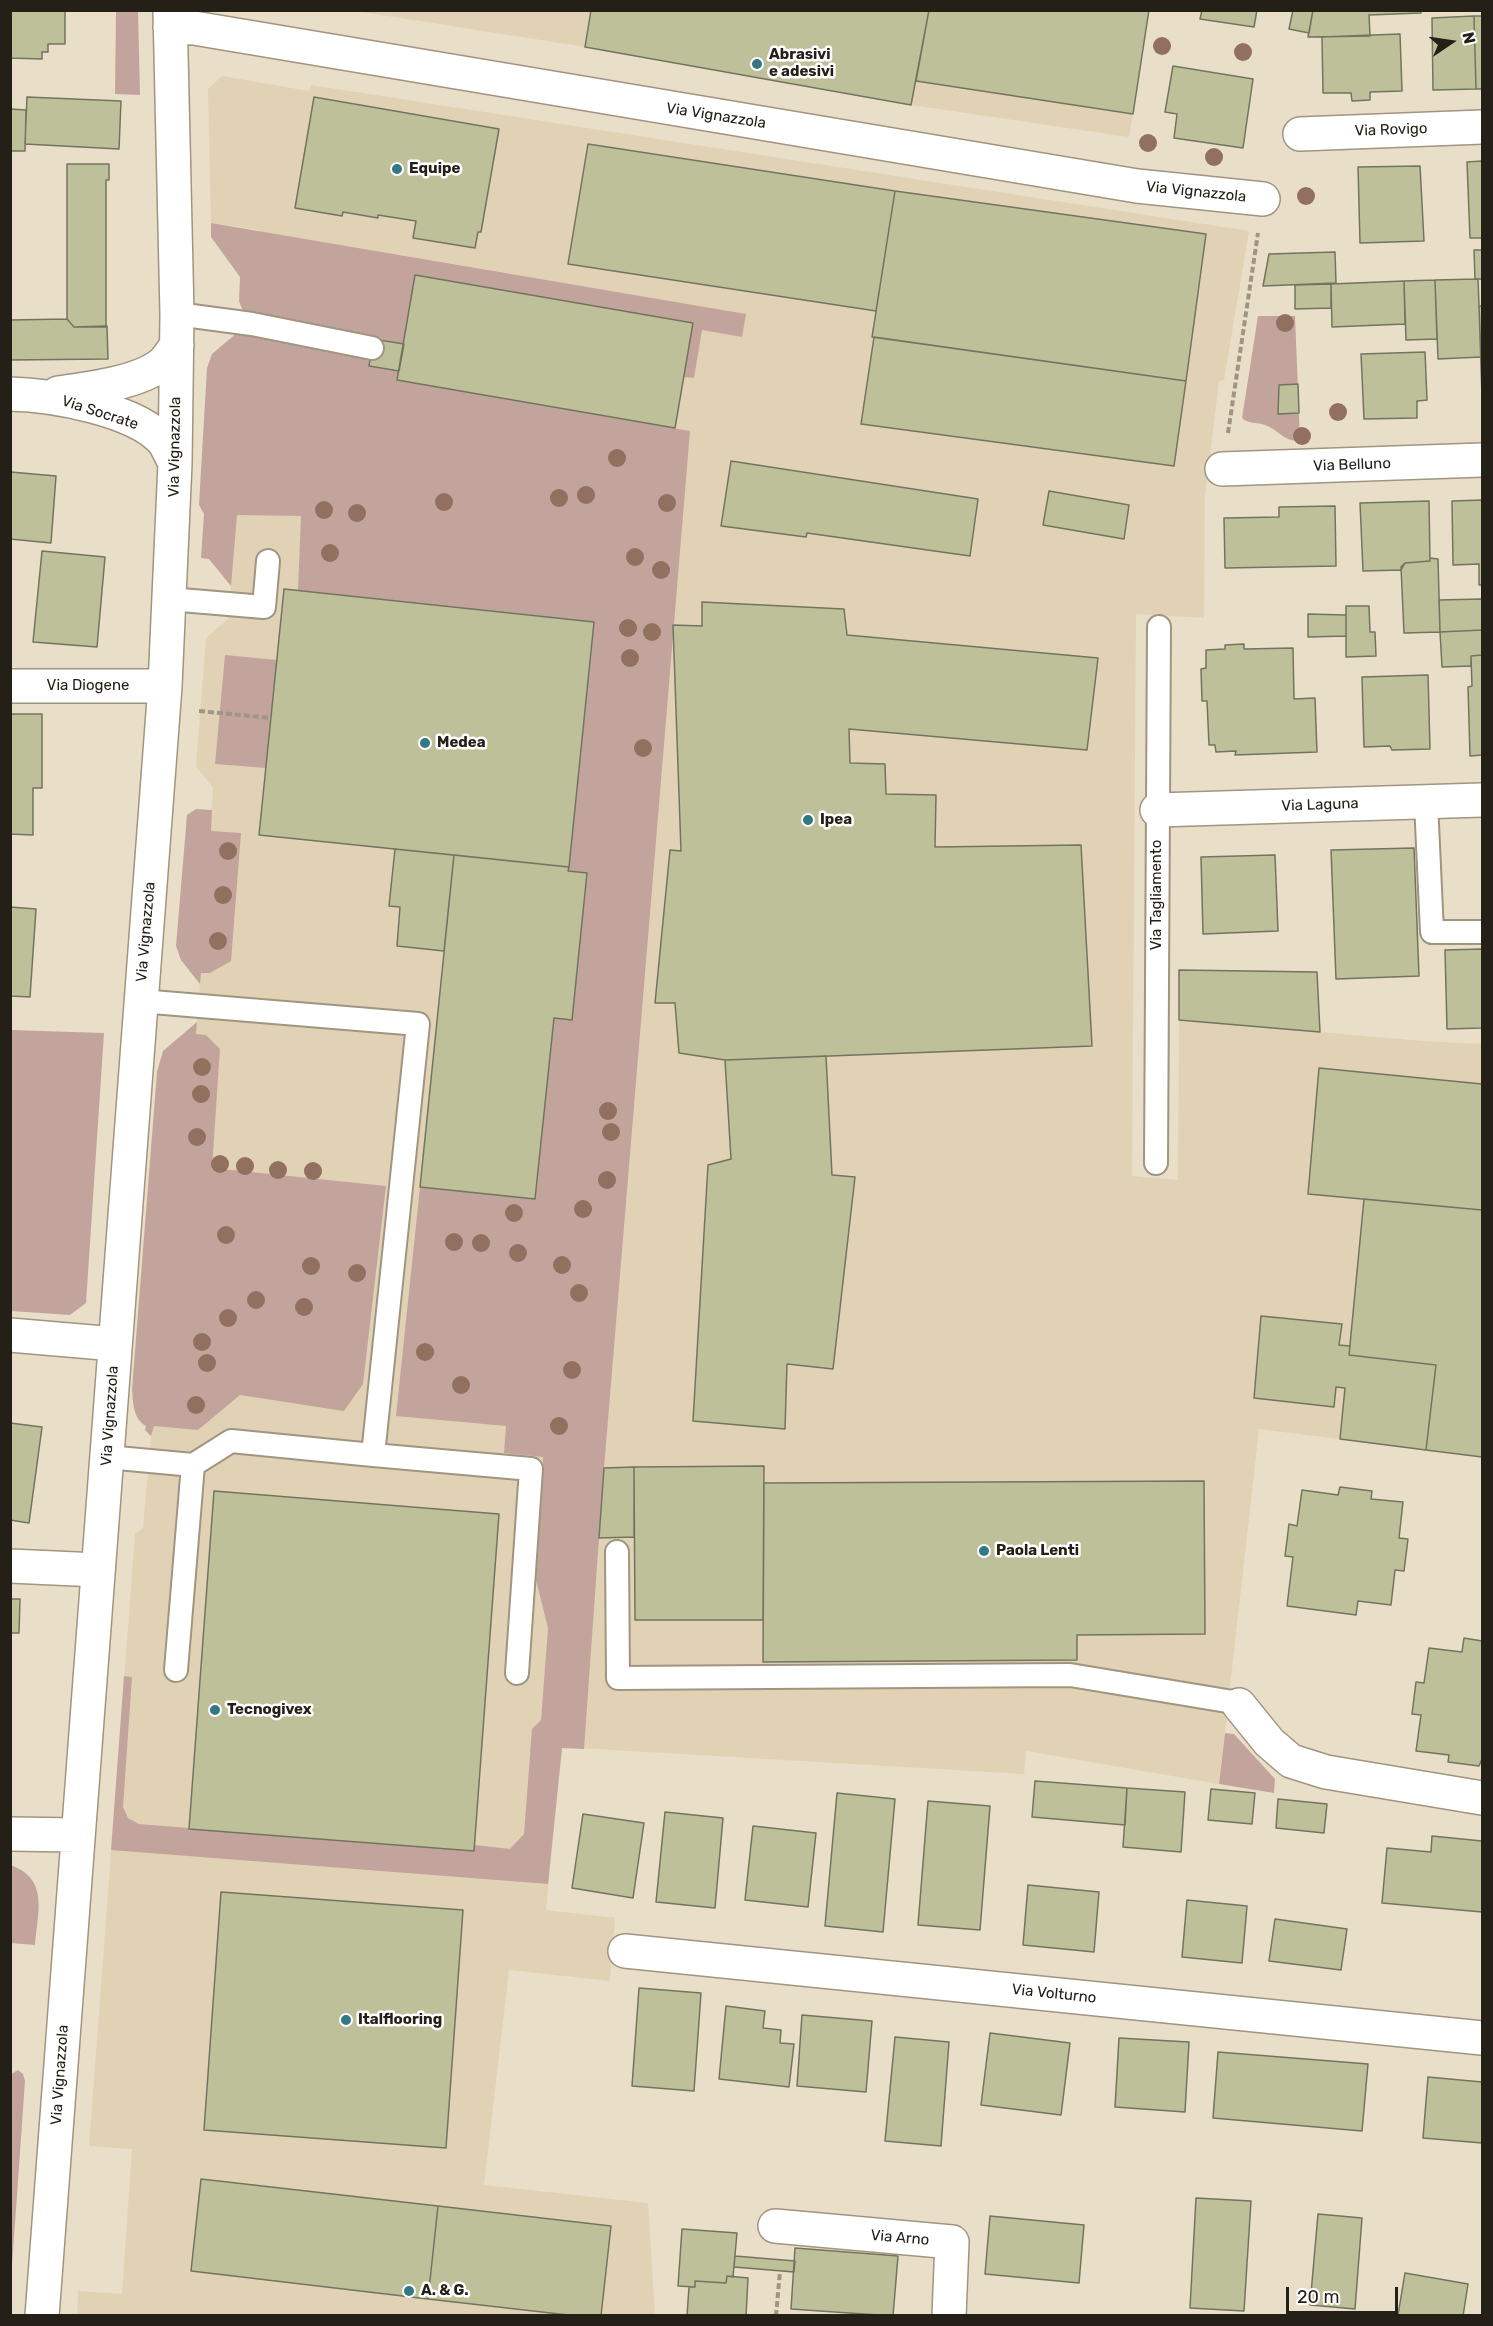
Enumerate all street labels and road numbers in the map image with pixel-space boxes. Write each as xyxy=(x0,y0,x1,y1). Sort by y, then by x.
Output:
street label: Via Vignazzola xyxy=(665,99,767,133)
street label: Via Rovigo xyxy=(1354,120,1428,140)
street label: Via Vignazzola xyxy=(1145,178,1247,206)
street label: Via Socrate xyxy=(59,392,141,434)
street label: Via Vignazzola xyxy=(165,396,185,498)
street label: Via Belluno xyxy=(1313,455,1391,475)
street label: Via Diogene xyxy=(47,677,129,695)
street label: Via Laguna xyxy=(1281,795,1359,815)
street label: Via Tagliamento xyxy=(1148,840,1166,950)
street label: Via Vignazzola xyxy=(133,881,159,983)
street label: Via Vignazzola xyxy=(98,1365,122,1467)
street label: Via Volturno xyxy=(1011,1981,1097,2007)
street label: Via Vignazzola xyxy=(48,2024,72,2126)
street label: Via Arno xyxy=(870,2226,930,2250)

